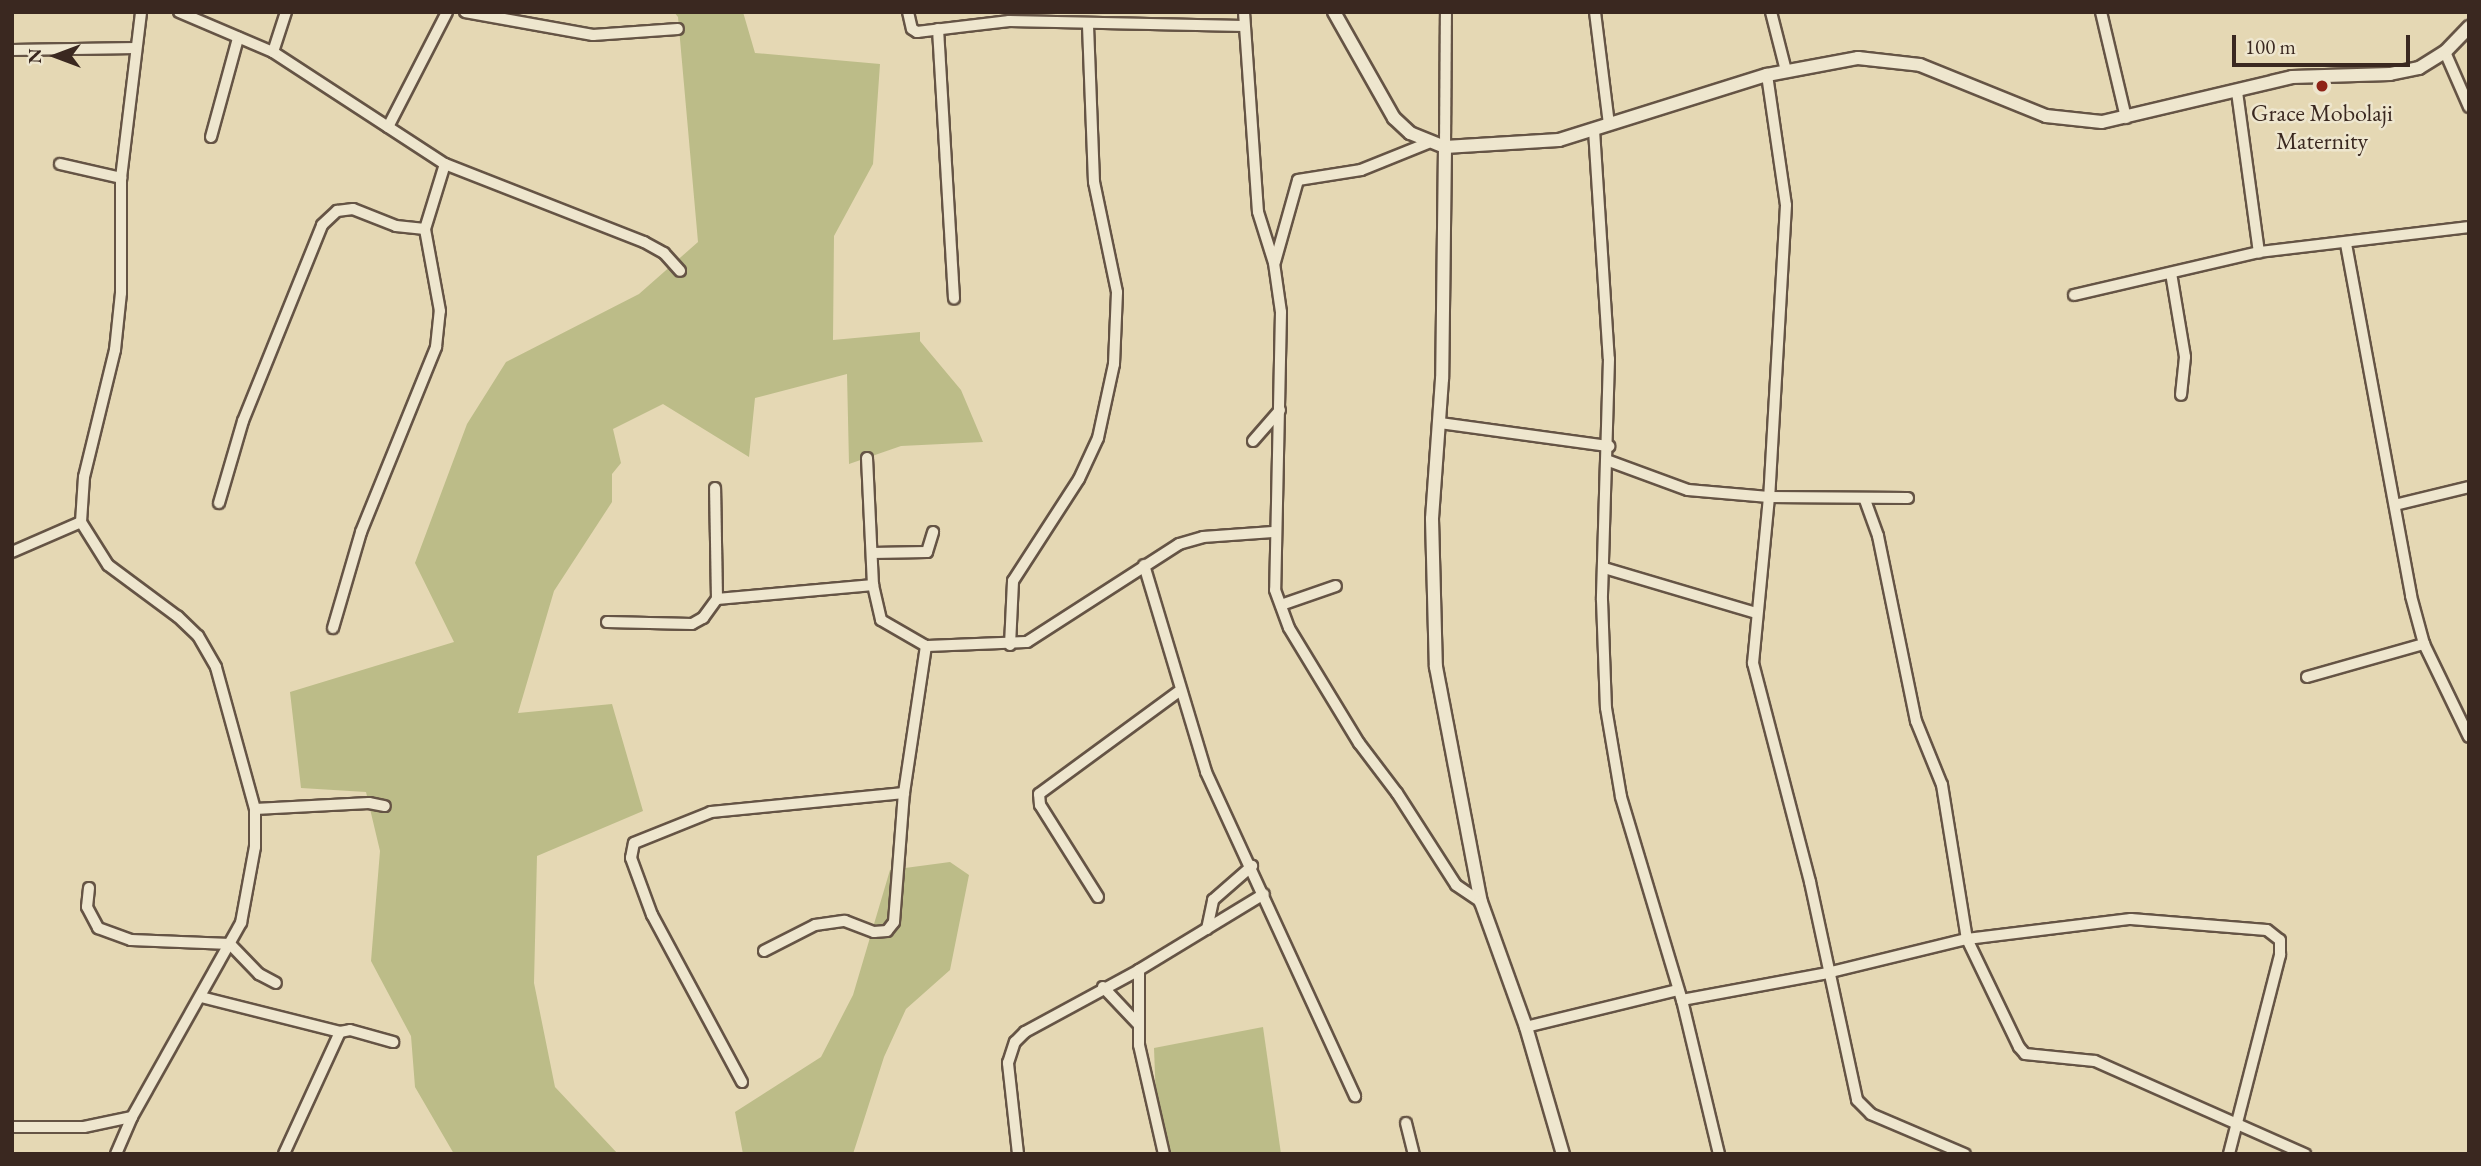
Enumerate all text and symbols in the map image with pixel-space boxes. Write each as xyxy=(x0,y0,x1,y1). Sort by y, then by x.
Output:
north arrow xyxy=(21,21,91,91)
scale bar xyxy=(2236,21,2414,65)
text: 100 m xyxy=(2245,33,2296,60)
text: N xyxy=(22,48,47,64)
marker: Grace Mobolaji Maternity xyxy=(2312,76,2332,96)
place label: Grace Mobolaji Maternity xyxy=(2251,99,2393,155)

